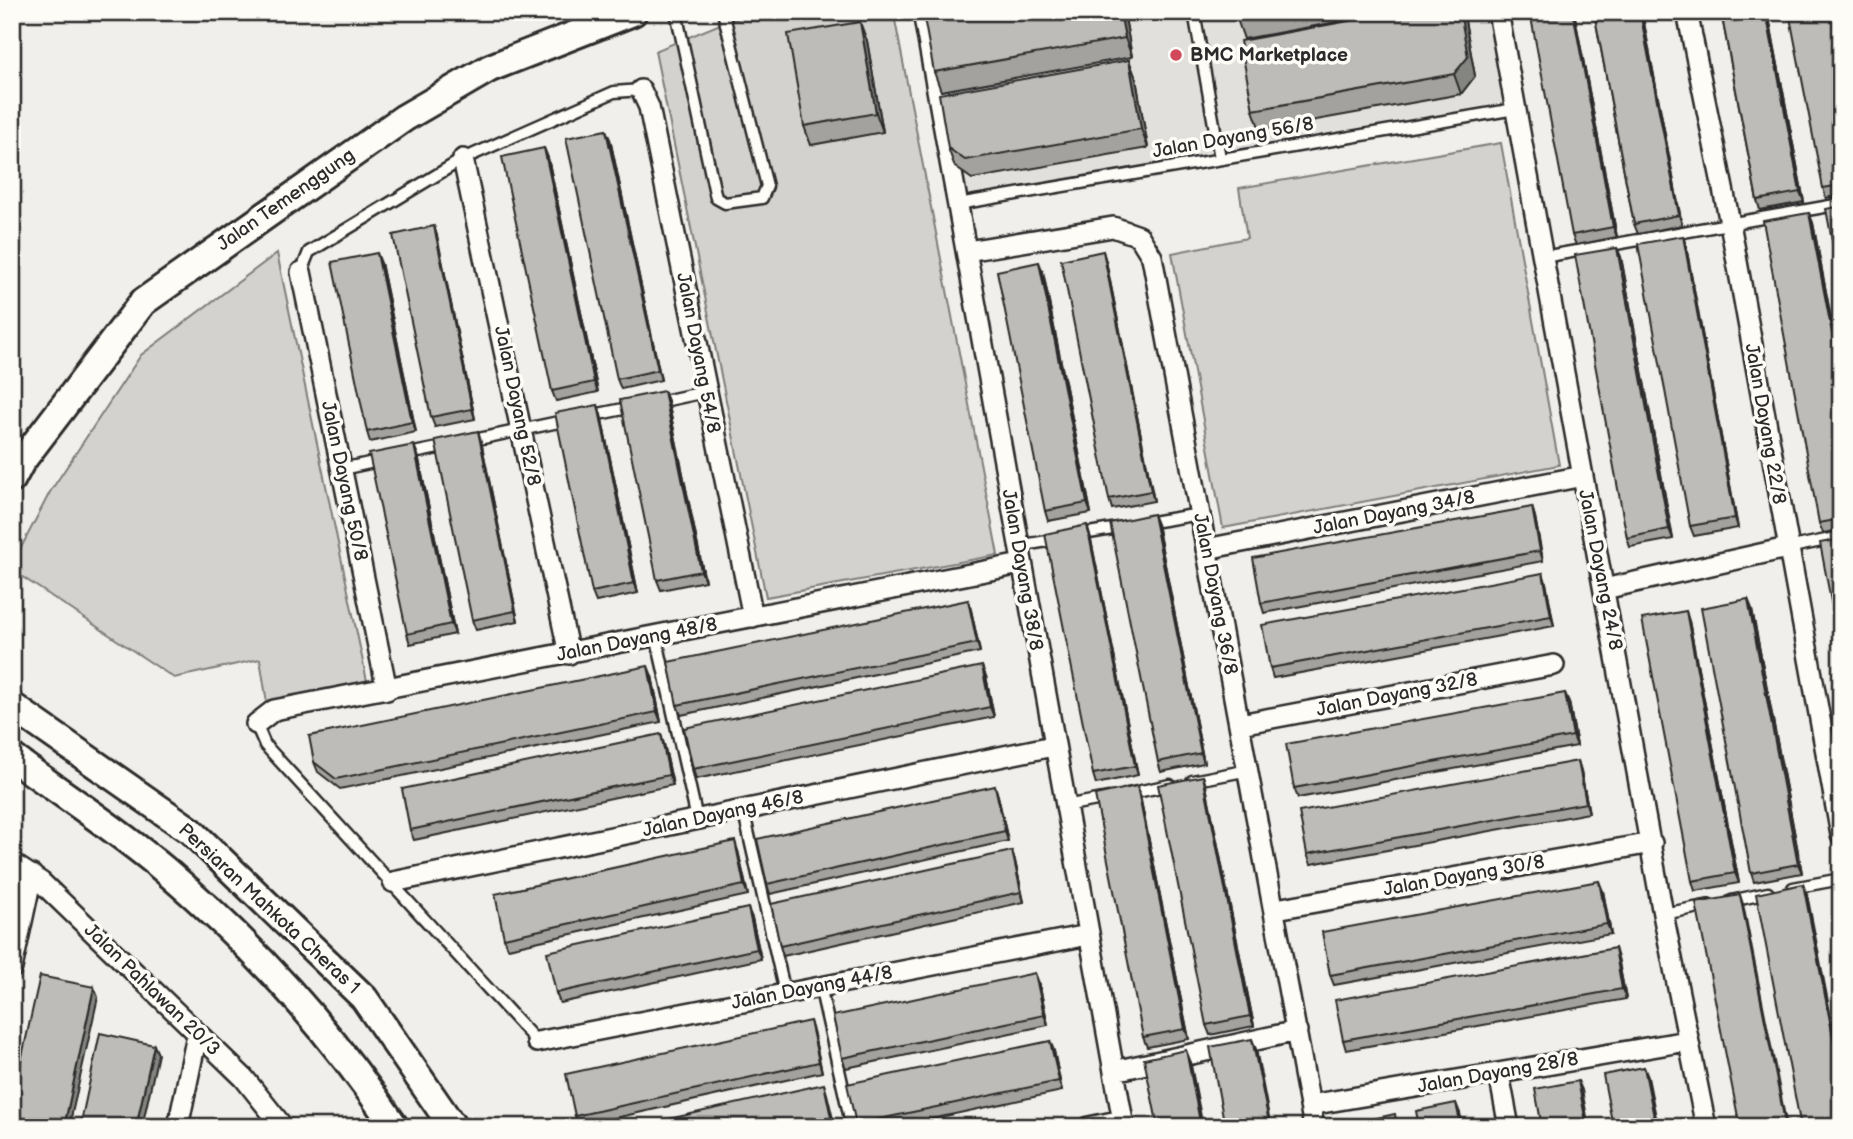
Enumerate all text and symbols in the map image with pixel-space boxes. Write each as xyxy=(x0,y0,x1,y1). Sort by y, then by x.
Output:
place label: BMC Marketplace xyxy=(1190,44,1348,67)
marker: BMC Marketplace xyxy=(1168,47,1184,63)
street label: Jalan Dayang 56/8 xyxy=(1151,113,1315,163)
street label: Jalan Temenggung xyxy=(213,144,359,256)
street label: Jalan Dayang 54/8 xyxy=(671,271,725,435)
street label: Jalan Dayang 52/8 xyxy=(489,324,545,488)
street label: Jalan Dayang 22/8 xyxy=(1740,342,1790,506)
street label: Jalan Dayang 50/8 xyxy=(316,399,372,563)
street label: Jalan Dayang 34/8 xyxy=(1311,486,1477,540)
street label: Jalan Dayang 38/8 xyxy=(996,488,1048,652)
street label: Jalan Dayang 24/8 xyxy=(1573,488,1627,652)
street label: Jalan Dayang 36/8 xyxy=(1188,511,1242,677)
street label: Jalan Dayang 48/8 xyxy=(555,613,719,667)
street label: Jalan Dayang 32/8 xyxy=(1315,668,1479,722)
street label: Jalan Dayang 46/8 xyxy=(640,786,806,842)
street label: Persiaran Mahkota Cheras 1 xyxy=(173,819,365,999)
street label: Jalan Dayang 30/8 xyxy=(1381,850,1547,902)
street label: Jalan Pahlawan 20/3 xyxy=(79,919,225,1061)
street label: Jalan Dayang 44/8 xyxy=(729,961,895,1015)
street label: Jalan Dayang 28/8 xyxy=(1416,1048,1580,1098)

